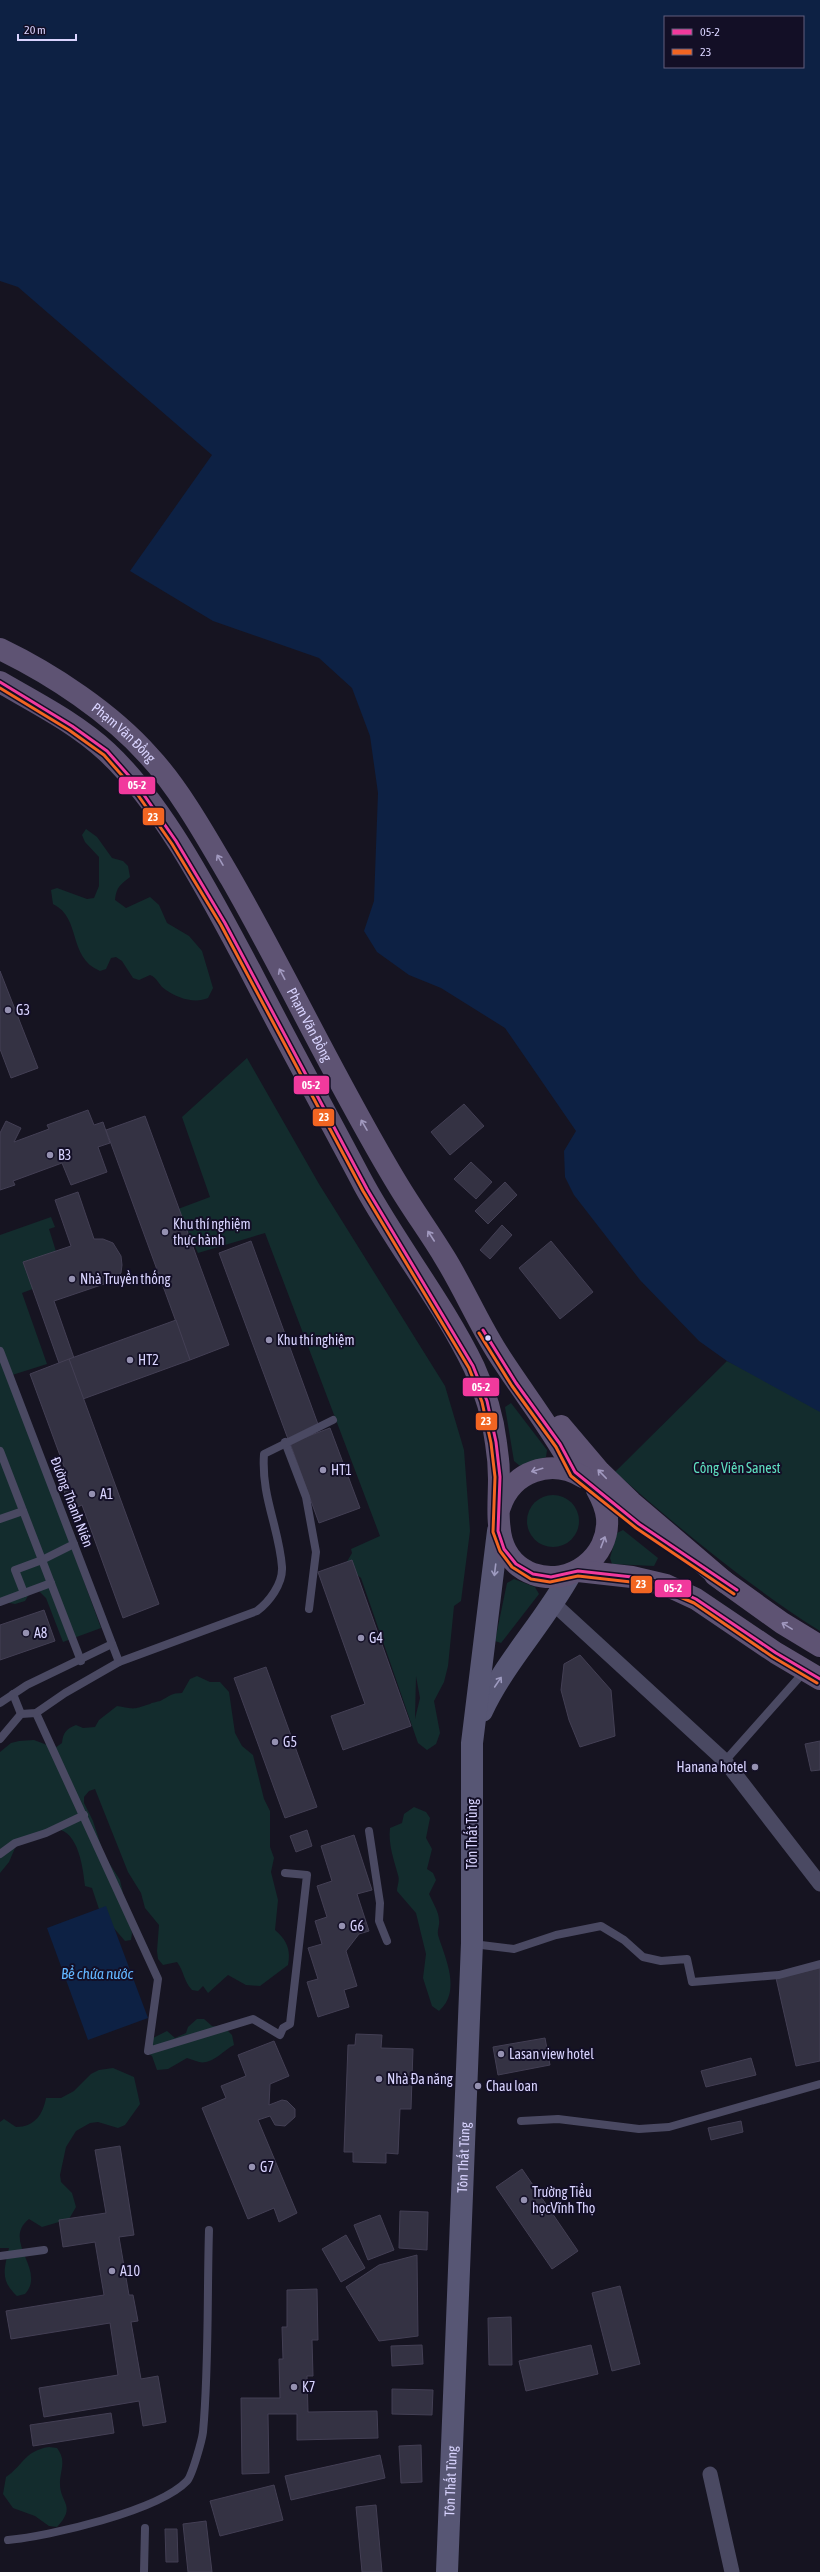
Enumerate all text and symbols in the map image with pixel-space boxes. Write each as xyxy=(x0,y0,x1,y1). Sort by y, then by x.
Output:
scale bar xyxy=(18,16,76,42)
legend xyxy=(664,16,804,68)
text: 20 m xyxy=(24,23,46,37)
text: 05-2 xyxy=(700,25,720,39)
text: 23 xyxy=(700,45,711,59)
street label: Phạm Văn Đồng xyxy=(89,699,159,766)
line badge: 05-2 xyxy=(118,776,156,795)
text: 05-2 xyxy=(128,779,146,791)
line badge: 23 xyxy=(142,807,165,826)
text: 23 xyxy=(148,811,158,823)
one-way arrow xyxy=(215,854,223,866)
one-way arrow xyxy=(278,968,286,980)
street label: Phạm Văn Đồng xyxy=(284,985,335,1064)
place label: G3 xyxy=(16,1002,30,1018)
marker: G3 xyxy=(3,1005,13,1015)
line badge: 05-2 xyxy=(293,1075,330,1095)
text: 05-2 xyxy=(302,1079,320,1091)
line badge: 23 xyxy=(312,1108,335,1127)
text: 23 xyxy=(319,1111,329,1123)
one-way arrow xyxy=(359,1119,367,1131)
place label: B3 xyxy=(58,1147,71,1163)
marker: B3 xyxy=(45,1150,55,1160)
place label: Khu thí nghiệm thực hành xyxy=(173,1216,251,1248)
marker: Khu thí nghiệm thực hành xyxy=(160,1227,170,1237)
one-way arrow xyxy=(427,1231,435,1242)
place label: Nhà Truyền thống xyxy=(80,1270,171,1287)
marker: Nhà Truyền thống xyxy=(67,1274,77,1284)
place label: Khu thí nghiệm xyxy=(277,1332,355,1348)
unlabelled marker xyxy=(483,1333,493,1343)
marker: Khu thí nghiệm xyxy=(264,1335,274,1345)
place label: HT2 xyxy=(138,1352,159,1368)
marker: HT2 xyxy=(125,1355,135,1365)
line badge: 05-2 xyxy=(462,1377,500,1397)
text: 05-2 xyxy=(472,1381,490,1393)
line badge: 23 xyxy=(475,1412,498,1431)
text: 23 xyxy=(481,1415,491,1427)
street label: Đường Thanh Niên xyxy=(47,1455,97,1549)
park label: Công Viên Sanest xyxy=(693,1460,781,1476)
place label: HT1 xyxy=(331,1462,352,1478)
marker: HT1 xyxy=(318,1465,328,1475)
one-way arrow xyxy=(531,1467,544,1474)
one-way arrow xyxy=(598,1469,607,1479)
place label: A1 xyxy=(100,1486,113,1502)
marker: A1 xyxy=(87,1489,97,1499)
one-way arrow xyxy=(600,1537,608,1549)
one-way arrow xyxy=(491,1563,498,1576)
line badge: 23 xyxy=(630,1575,653,1594)
text: 23 xyxy=(636,1578,646,1590)
line badge: 05-2 xyxy=(654,1579,692,1598)
text: 05-2 xyxy=(664,1582,682,1594)
one-way arrow xyxy=(781,1621,793,1629)
place label: A8 xyxy=(34,1625,48,1641)
marker: A8 xyxy=(21,1628,31,1638)
place label: G4 xyxy=(369,1630,383,1646)
marker: G4 xyxy=(356,1633,366,1643)
one-way arrow xyxy=(494,1676,502,1687)
place label: G5 xyxy=(283,1734,297,1750)
marker: G5 xyxy=(270,1737,280,1747)
place label: Hanana hotel xyxy=(677,1759,747,1775)
marker: Hanana hotel xyxy=(750,1762,760,1772)
street label: Tôn Thất Tùng xyxy=(463,1799,480,1869)
place label: G6 xyxy=(350,1918,364,1934)
marker: G6 xyxy=(337,1921,347,1931)
water label: Bể chứa nước xyxy=(61,1965,134,1982)
place label: Lasan view hotel xyxy=(509,2046,594,2062)
marker: Lasan view hotel xyxy=(496,2049,506,2059)
place label: Nhà Đa năng xyxy=(387,2071,453,2087)
marker: Nhà Đa năng xyxy=(374,2074,384,2084)
place label: Chau loan xyxy=(486,2078,538,2094)
marker: Chau loan xyxy=(473,2081,483,2091)
street label: Tôn Thất Tùng xyxy=(454,2122,473,2193)
place label: G7 xyxy=(260,2159,274,2175)
marker: G7 xyxy=(247,2162,257,2172)
place label: Trường Tiểu họcVĩnh Thọ xyxy=(532,2183,595,2216)
marker: Trường Tiểu họcVĩnh Thọ xyxy=(519,2195,529,2205)
place label: A10 xyxy=(120,2263,140,2279)
marker: A10 xyxy=(107,2266,117,2276)
place label: K7 xyxy=(302,2379,315,2395)
marker: K7 xyxy=(289,2382,299,2392)
street label: Tôn Thất Tùng xyxy=(441,2445,460,2517)

